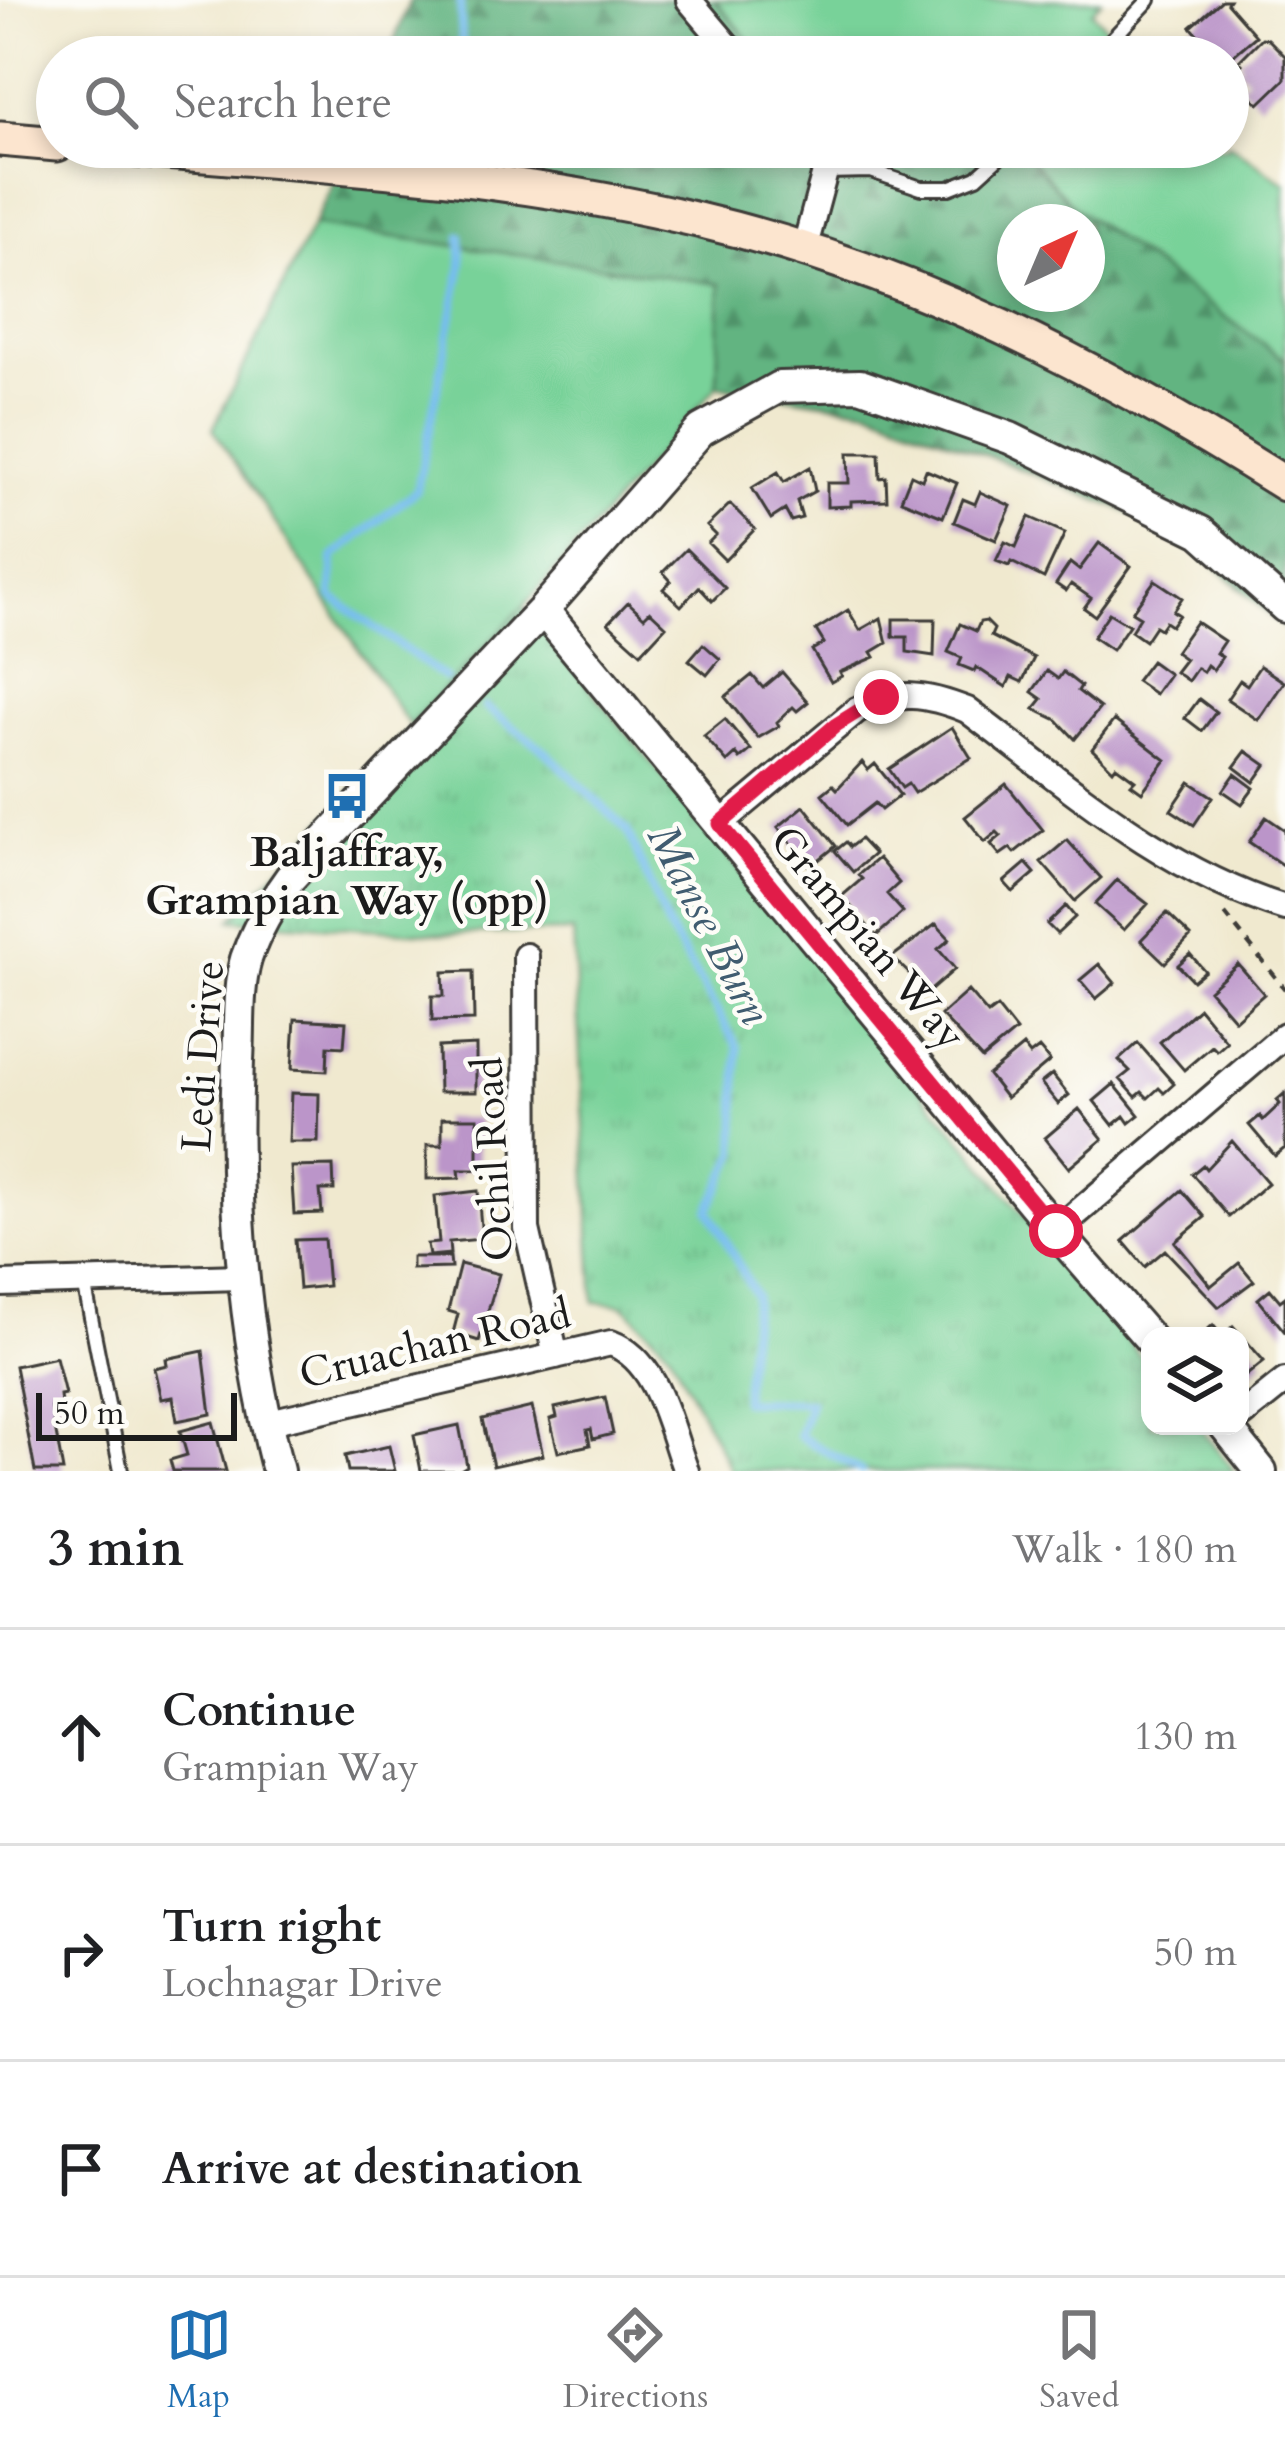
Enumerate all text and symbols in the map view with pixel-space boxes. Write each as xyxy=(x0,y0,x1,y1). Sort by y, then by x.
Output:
search box xyxy=(36,36,1249,168)
icon: search xyxy=(78,69,144,135)
text: Search here xyxy=(174,72,392,133)
north arrow xyxy=(997,204,1105,312)
route end xyxy=(854,670,908,724)
bus stop icon: Baljaffray, Grampian Way (opp) xyxy=(322,771,372,821)
water label: Manse Burn xyxy=(633,813,785,1035)
street label: Grampian Way xyxy=(757,814,979,1062)
place label: Baljaffray, Grampian Way (opp) xyxy=(145,824,549,929)
street label: Ledi Drive xyxy=(168,958,238,1154)
street label: Ochil Road xyxy=(459,1055,527,1263)
route start xyxy=(1029,1204,1083,1258)
street label: Cruachan Road xyxy=(294,1285,576,1403)
map controls xyxy=(1141,1327,1249,1435)
button: layers xyxy=(1141,1327,1249,1435)
scale bar xyxy=(36,1387,237,1440)
text: 50 m xyxy=(54,1391,125,1436)
text: 3 min xyxy=(48,1514,184,1584)
text: Walk · 180 m xyxy=(1012,1523,1237,1576)
text: Continue xyxy=(162,1680,356,1741)
icon: ahead xyxy=(48,1704,114,1770)
text: 130 m xyxy=(1134,1710,1237,1763)
text: Grampian Way xyxy=(162,1741,419,1794)
text: Turn right xyxy=(162,1896,381,1957)
icon: right xyxy=(48,1920,114,1986)
text: 50 m xyxy=(1154,1926,1237,1979)
text: Lochnagar Drive xyxy=(162,1957,443,2010)
icon: arrive xyxy=(48,2136,114,2202)
text: Arrive at destination xyxy=(162,2138,582,2199)
tab: Map xyxy=(166,2302,232,2419)
tab: Directions xyxy=(563,2302,708,2419)
tab: Saved xyxy=(1039,2302,1119,2419)

